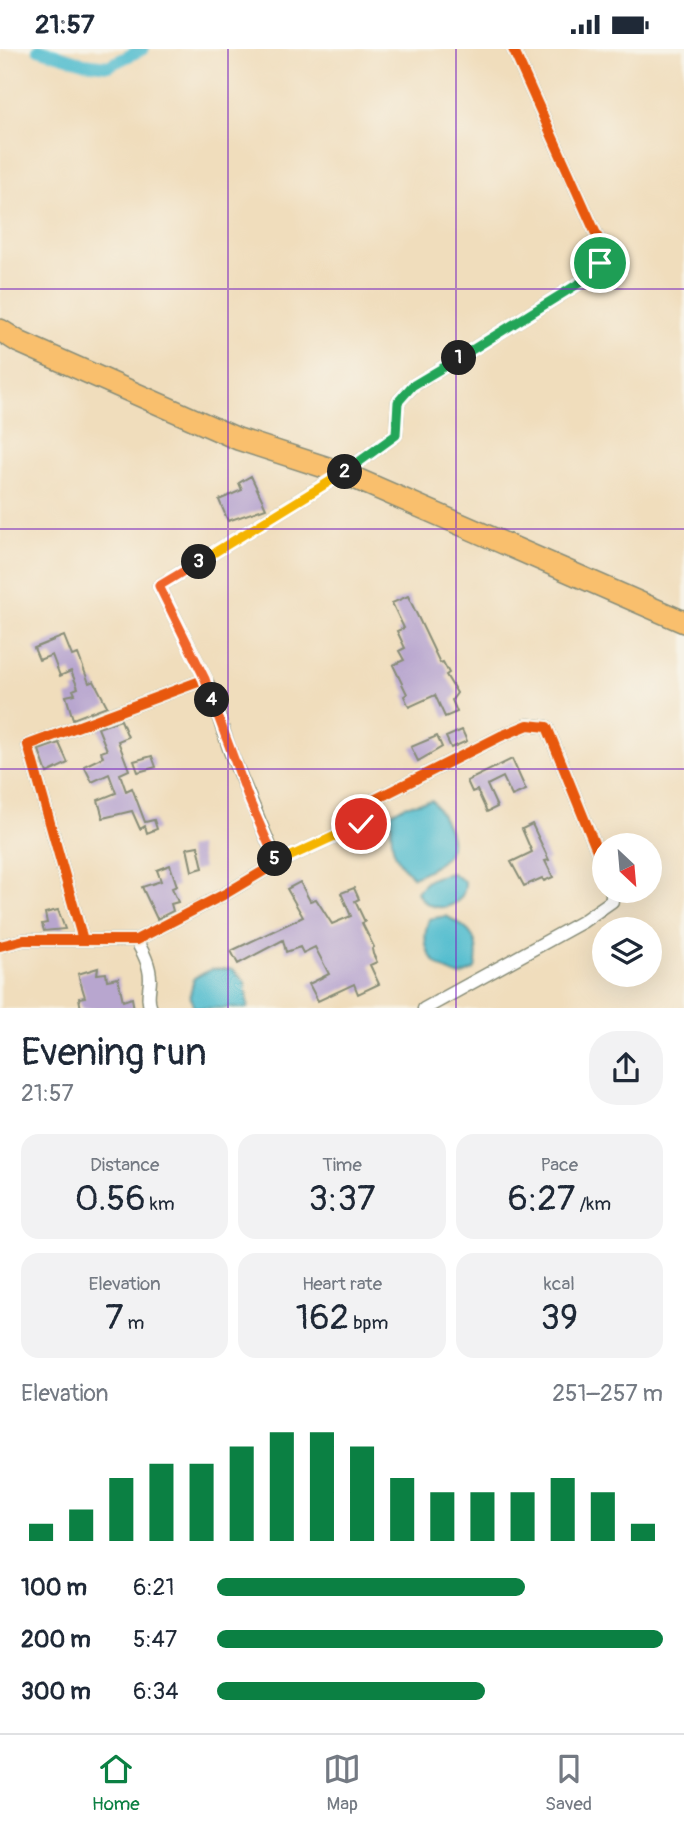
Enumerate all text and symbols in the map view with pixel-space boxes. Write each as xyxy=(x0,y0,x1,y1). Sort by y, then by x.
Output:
text: 21:57 xyxy=(35,9,95,41)
pin xyxy=(570,233,630,293)
icon: arrive xyxy=(581,244,619,282)
pin: 1 xyxy=(442,341,476,375)
text: 1 xyxy=(455,345,462,369)
pin: 2 xyxy=(328,455,362,489)
text: 2 xyxy=(339,459,350,483)
pin: 3 xyxy=(182,545,216,579)
text: 3 xyxy=(193,549,204,573)
pin: 4 xyxy=(194,683,230,717)
text: 4 xyxy=(206,687,217,711)
pin xyxy=(331,794,391,854)
icon: check xyxy=(342,805,380,843)
north arrow xyxy=(592,833,662,903)
map controls xyxy=(592,833,662,987)
pin: 5 xyxy=(258,841,292,877)
text: 5 xyxy=(269,846,280,870)
button: layers xyxy=(592,917,662,987)
text: Evening run xyxy=(21,1029,207,1077)
button: share xyxy=(589,1031,663,1105)
text: 21:57 xyxy=(21,1079,74,1108)
text: Distance xyxy=(90,1153,159,1177)
text: Time xyxy=(322,1153,362,1177)
text: Pace xyxy=(541,1153,578,1177)
text: 0.56 xyxy=(75,1177,146,1221)
text: 3:37 xyxy=(309,1177,375,1221)
text: 6:27 xyxy=(508,1177,575,1221)
text: km xyxy=(146,1192,175,1216)
text: /km xyxy=(575,1192,611,1216)
text: Elevation xyxy=(88,1272,161,1296)
text: Heart rate xyxy=(302,1272,382,1296)
text: kcal xyxy=(544,1272,575,1296)
text: 7 xyxy=(105,1296,123,1340)
text: 162 xyxy=(296,1296,349,1340)
text: 39 xyxy=(541,1296,578,1340)
text: m xyxy=(123,1311,144,1335)
text: bpm xyxy=(349,1311,388,1335)
text: Elevation xyxy=(21,1379,109,1408)
text: 251–257 m xyxy=(552,1379,663,1408)
text: 100 m xyxy=(21,1573,87,1602)
text: 6:21 xyxy=(133,1573,174,1602)
text: 200 m xyxy=(21,1625,91,1654)
text: 5:47 xyxy=(133,1625,177,1654)
text: 300 m xyxy=(21,1677,91,1706)
text: 6:34 xyxy=(133,1677,179,1706)
tab: Home xyxy=(92,1750,140,1816)
tab: Map xyxy=(323,1750,361,1816)
tab: Saved xyxy=(545,1750,592,1816)

